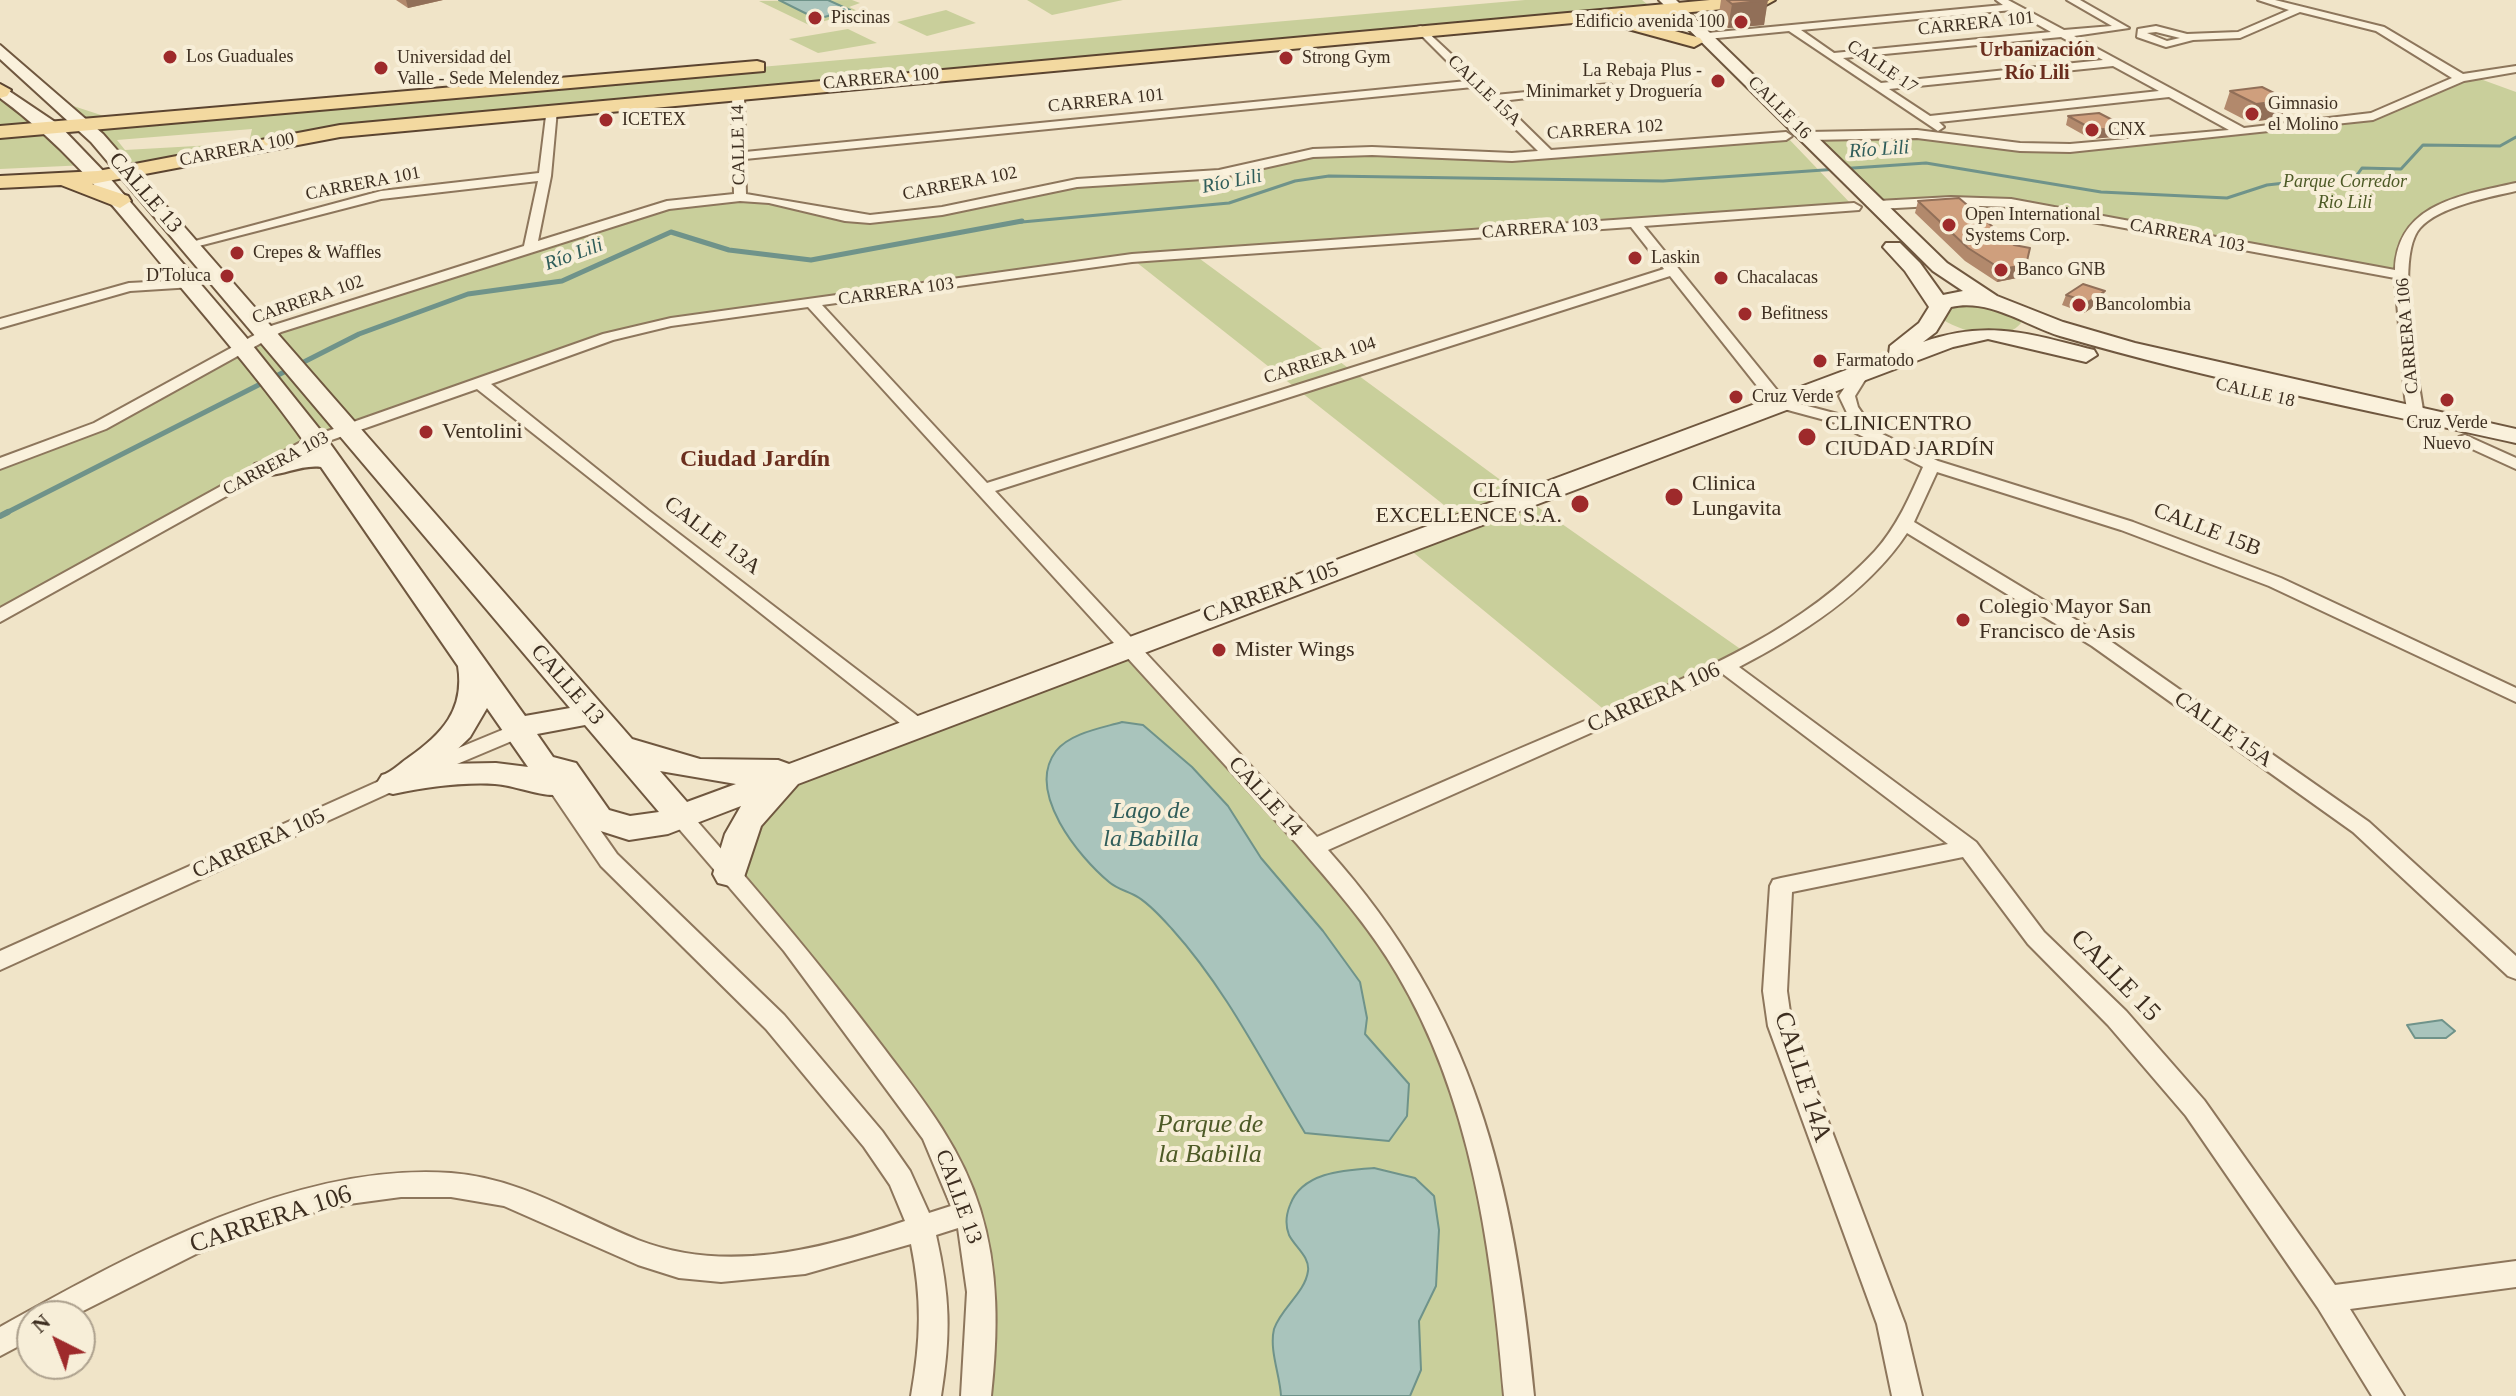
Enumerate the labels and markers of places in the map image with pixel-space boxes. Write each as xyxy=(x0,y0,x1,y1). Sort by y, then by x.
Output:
place label: Piscinas xyxy=(831,7,890,29)
marker: Piscinas xyxy=(806,9,824,27)
place label: Edificio avenida 100 xyxy=(1575,11,1725,33)
marker: Edificio avenida 100 xyxy=(1732,13,1750,31)
place label: Los Guaduales xyxy=(186,46,293,68)
place label: Universidad del Valle - Sede Melendez xyxy=(397,47,559,90)
place label: Strong Gym xyxy=(1302,47,1391,69)
marker: Los Guaduales xyxy=(161,48,179,66)
marker: Strong Gym xyxy=(1277,49,1295,67)
marker: Universidad del Valle - Sede Melendez xyxy=(372,59,390,77)
place label: La Rebaja Plus - Minimarket y Droguería xyxy=(1526,60,1702,102)
marker: La Rebaja Plus - Minimarket y Droguería xyxy=(1709,72,1727,90)
place label: Gimnasio el Molino xyxy=(2268,93,2338,136)
marker: Gimnasio el Molino xyxy=(2243,105,2261,123)
place label: ICETEX xyxy=(622,109,686,131)
marker: ICETEX xyxy=(597,111,615,129)
place label: CNX xyxy=(2108,119,2146,141)
marker: CNX xyxy=(2083,121,2101,139)
place label: Open International Systems Corp. xyxy=(1965,204,2100,246)
marker: Open International Systems Corp. xyxy=(1940,216,1958,234)
place label: Crepes & Waffles xyxy=(253,242,381,264)
marker: Crepes & Waffles xyxy=(228,244,246,262)
place label: Laskin xyxy=(1651,247,1700,269)
marker: Laskin xyxy=(1626,249,1644,267)
place label: Banco GNB xyxy=(2017,259,2105,281)
marker: Banco GNB xyxy=(1992,261,2010,279)
place label: D'Toluca xyxy=(146,265,211,287)
marker: D'Toluca xyxy=(218,267,236,285)
place label: Chacalacas xyxy=(1737,267,1818,289)
marker: Chacalacas xyxy=(1712,269,1730,287)
place label: Bancolombia xyxy=(2095,294,2191,316)
marker: Bancolombia xyxy=(2070,296,2088,314)
place label: Befitness xyxy=(1761,303,1828,325)
marker: Befitness xyxy=(1736,305,1754,323)
place label: Farmatodo xyxy=(1836,350,1914,372)
marker: Farmatodo xyxy=(1811,352,1829,370)
place label: Cruz Verde xyxy=(1752,386,1833,408)
marker: Cruz Verde xyxy=(1727,388,1745,406)
marker: Cruz Verde Nuevo xyxy=(2438,391,2456,409)
place label: CLINICENTRO CIUDAD JARDÍN xyxy=(1825,411,1994,462)
place label: Cruz Verde Nuevo xyxy=(2406,412,2488,454)
place label: Ventolini xyxy=(442,419,523,445)
marker: Ventolini xyxy=(417,423,435,441)
marker: CLINICENTRO CIUDAD JARDÍN xyxy=(1796,426,1818,448)
place label: Clinica Lungavita xyxy=(1692,471,1781,522)
place label: CLÍNICA EXCELLENCE S.A. xyxy=(1376,478,1562,530)
marker: Clinica Lungavita xyxy=(1663,486,1685,508)
marker: CLÍNICA EXCELLENCE S.A. xyxy=(1569,493,1591,515)
place label: Colegio Mayor San Francisco de Asis xyxy=(1979,594,2151,646)
marker: Colegio Mayor San Francisco de Asis xyxy=(1954,611,1972,629)
place label: Mister Wings xyxy=(1235,637,1354,663)
marker: Mister Wings xyxy=(1210,641,1228,659)

